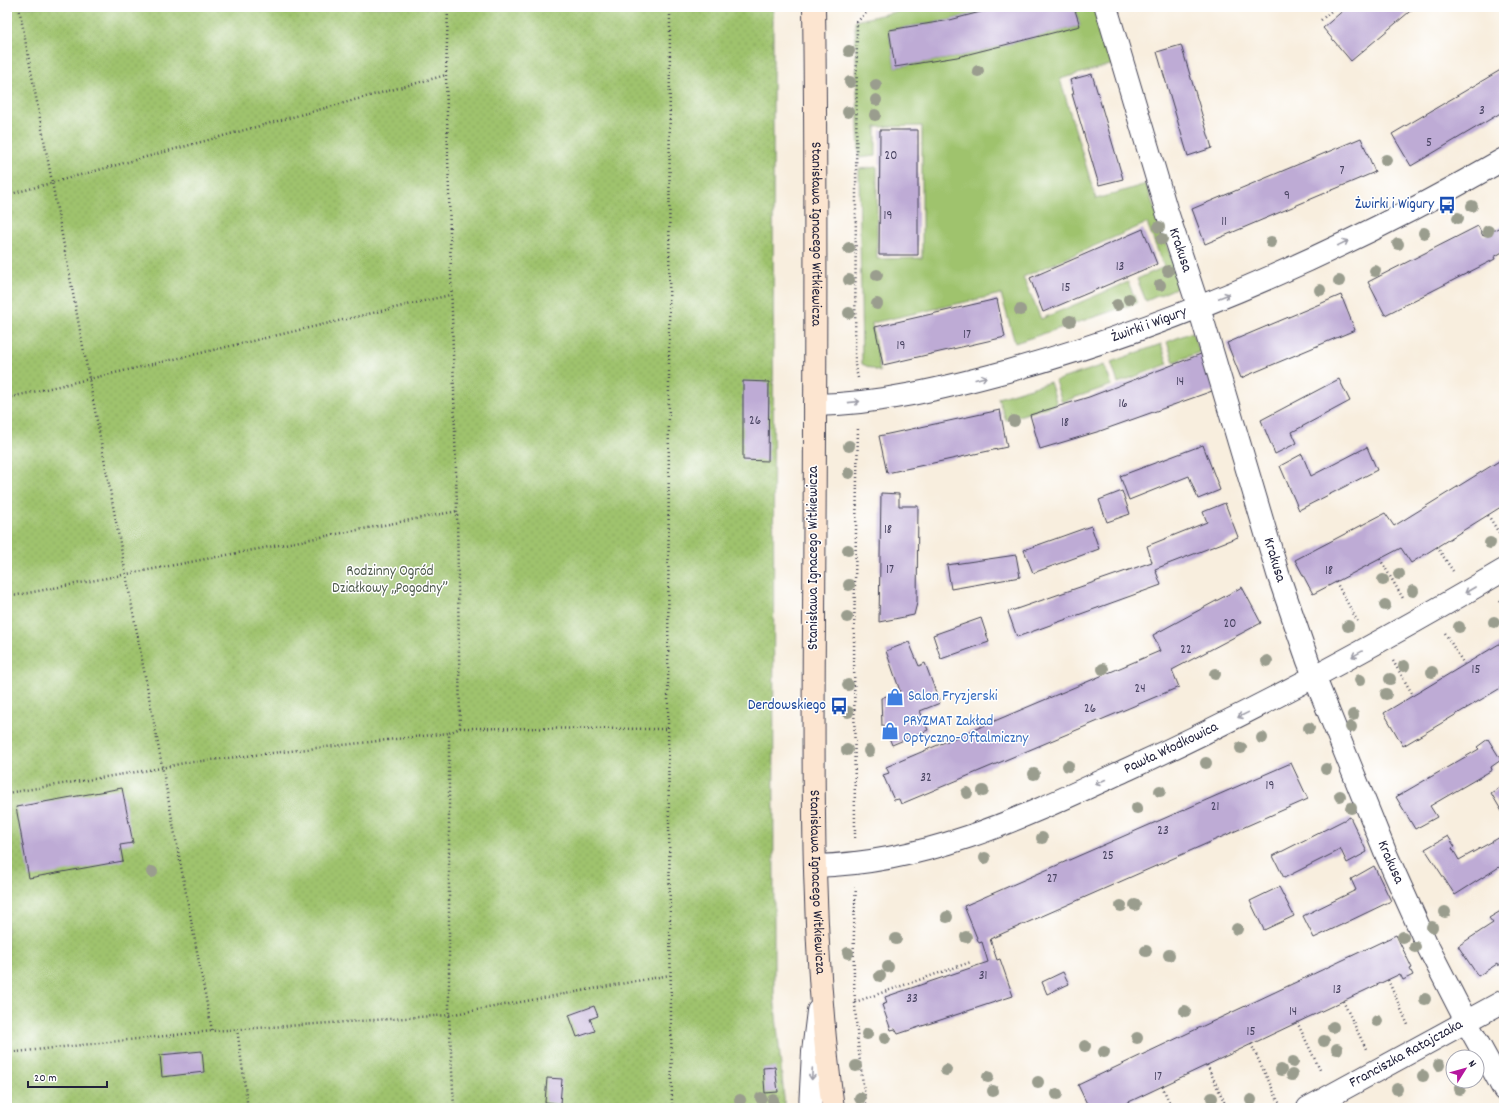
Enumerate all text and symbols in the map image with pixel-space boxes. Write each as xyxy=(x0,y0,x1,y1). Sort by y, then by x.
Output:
house number: 3 xyxy=(1479,102,1485,121)
house number: 5 xyxy=(1426,134,1432,153)
street label: Stanisława Ignacego Witkiewicza xyxy=(804,142,827,327)
house number: 20 xyxy=(885,147,897,166)
house number: 7 xyxy=(1340,162,1345,181)
house number: 9 xyxy=(1284,187,1290,206)
place label: Żwirki i Wigury xyxy=(1355,194,1435,216)
bus stop icon: Żwirki i Wigury xyxy=(1437,195,1457,215)
house number: 19 xyxy=(884,207,892,226)
house number: 11 xyxy=(1221,213,1227,232)
street label: Krakusa xyxy=(1162,225,1197,276)
one-way arrow xyxy=(1336,239,1348,246)
house number: 13 xyxy=(1116,258,1124,277)
house number: 15 xyxy=(1062,279,1070,298)
one-way arrow xyxy=(1217,291,1229,299)
street label: Żwirki i Wigury xyxy=(1108,301,1191,349)
house number: 17 xyxy=(963,326,971,345)
house number: 19 xyxy=(897,337,905,356)
one-way arrow xyxy=(975,373,988,381)
house number: 14 xyxy=(1176,373,1184,392)
house number: 16 xyxy=(1118,395,1128,414)
one-way arrow xyxy=(847,399,860,406)
house number: 26 xyxy=(749,412,761,431)
house number: 18 xyxy=(1061,414,1069,433)
street label: Stanisława Ignacego Witkiewicza xyxy=(803,465,825,650)
house number: 18 xyxy=(884,521,892,540)
street label: Krakusa xyxy=(1257,535,1291,586)
park label: Rodzinny Ogród Działkowy „Pogodny” xyxy=(332,561,448,600)
house number: 17 xyxy=(886,561,894,580)
house number: 18 xyxy=(1325,562,1333,581)
one-way arrow xyxy=(1464,586,1476,594)
house number: 20 xyxy=(1224,615,1236,634)
house number: 22 xyxy=(1180,641,1192,660)
one-way arrow xyxy=(1351,650,1363,658)
house number: 15 xyxy=(1472,661,1480,680)
house number: 24 xyxy=(1134,680,1146,699)
place label: Salon Fryzjerski xyxy=(908,686,998,708)
shop icon: Salon Fryzjerski xyxy=(885,687,905,707)
place label: Derdowskiego xyxy=(748,695,826,717)
bus stop icon: Derdowskiego xyxy=(829,696,849,716)
house number: 26 xyxy=(1084,700,1096,719)
place label: PRYZMAT Zakład Optyczno-Oftalmiczny xyxy=(903,711,1029,750)
one-way arrow xyxy=(1237,712,1249,719)
street label: Pawła Włodkowica xyxy=(1120,716,1223,780)
shop icon: PRYZMAT Zakład Optyczno-Oftalmiczny xyxy=(880,721,900,741)
house number: 32 xyxy=(920,769,932,788)
house number: 19 xyxy=(1266,777,1274,796)
one-way arrow xyxy=(1094,779,1106,786)
street label: Stanisława Ignacego Witkiewicza xyxy=(803,790,831,976)
house number: 21 xyxy=(1211,798,1219,817)
house number: 23 xyxy=(1157,822,1169,841)
street label: Krakusa xyxy=(1371,837,1410,889)
house number: 25 xyxy=(1102,847,1114,866)
house number: 27 xyxy=(1047,870,1057,889)
house number: 31 xyxy=(979,967,987,986)
house number: 13 xyxy=(1333,981,1341,1000)
house number: 33 xyxy=(906,990,918,1009)
house number: 14 xyxy=(1289,1003,1297,1022)
street label: Franciszka Ratajczaka xyxy=(1345,1014,1468,1094)
house number: 15 xyxy=(1247,1023,1255,1042)
north arrow xyxy=(1445,1049,1485,1089)
text: N xyxy=(1463,1057,1480,1072)
scale bar xyxy=(28,1063,107,1089)
one-way arrow xyxy=(808,1067,815,1080)
house number: 17 xyxy=(1154,1068,1162,1087)
text: 20 m xyxy=(34,1070,57,1087)

